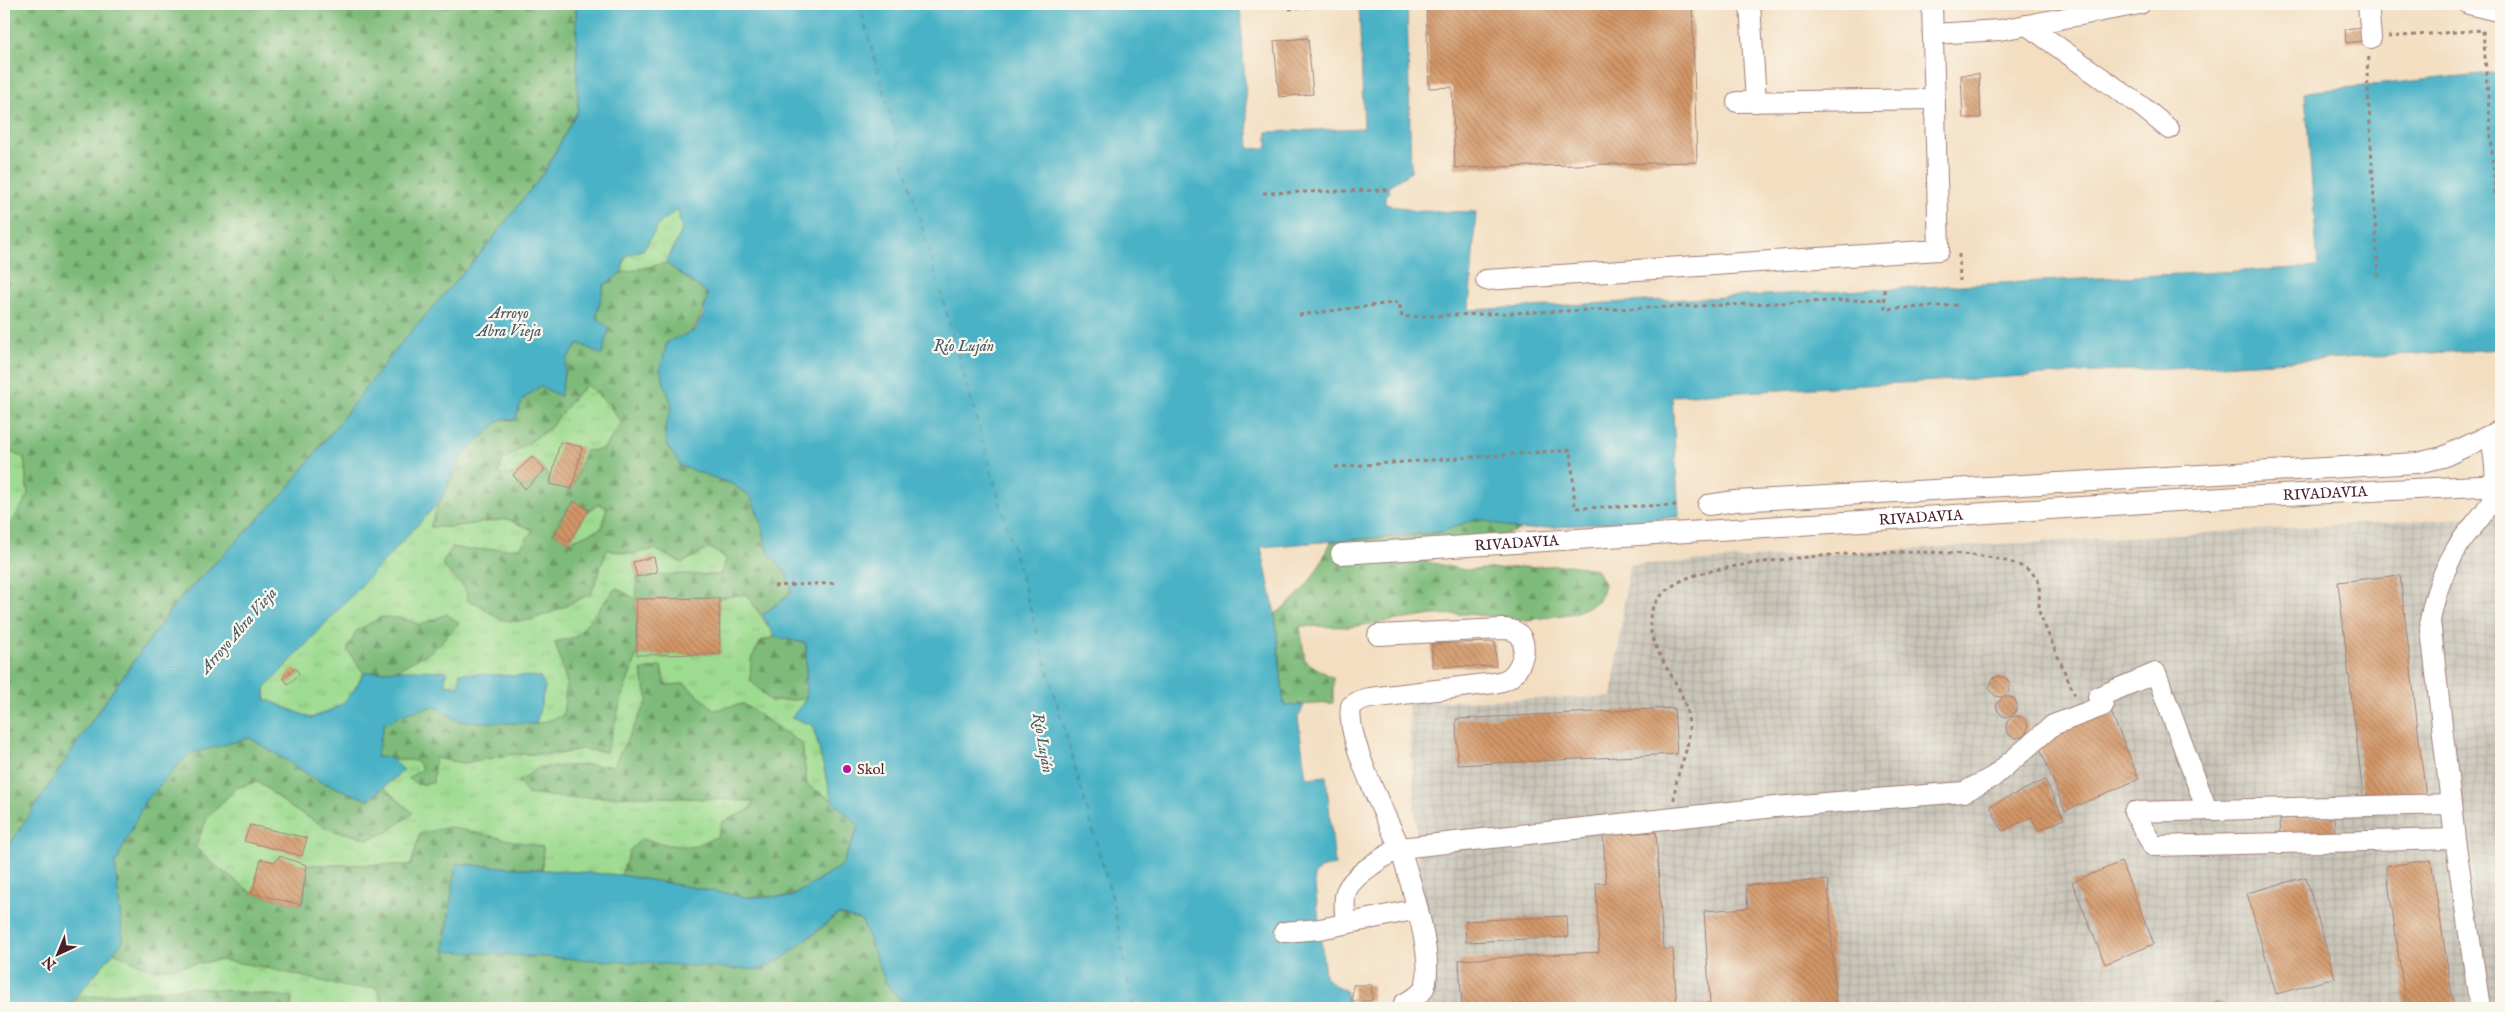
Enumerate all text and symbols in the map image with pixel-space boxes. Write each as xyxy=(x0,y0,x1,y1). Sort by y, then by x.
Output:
water label: Arroyo Abra Vieja xyxy=(475,304,541,342)
water label: Río Luján xyxy=(934,337,994,357)
street label: RIVADAVIA xyxy=(2282,482,2369,504)
street label: RIVADAVIA xyxy=(1878,505,1965,529)
street label: RIVADAVIA xyxy=(1474,531,1560,555)
water label: Arroyo Abra Vieja xyxy=(195,584,282,680)
water label: Río Luján xyxy=(1027,711,1057,775)
place label: Skol xyxy=(857,760,886,779)
marker: Skol xyxy=(841,763,853,775)
north arrow xyxy=(32,930,82,980)
text: N xyxy=(39,952,61,974)

